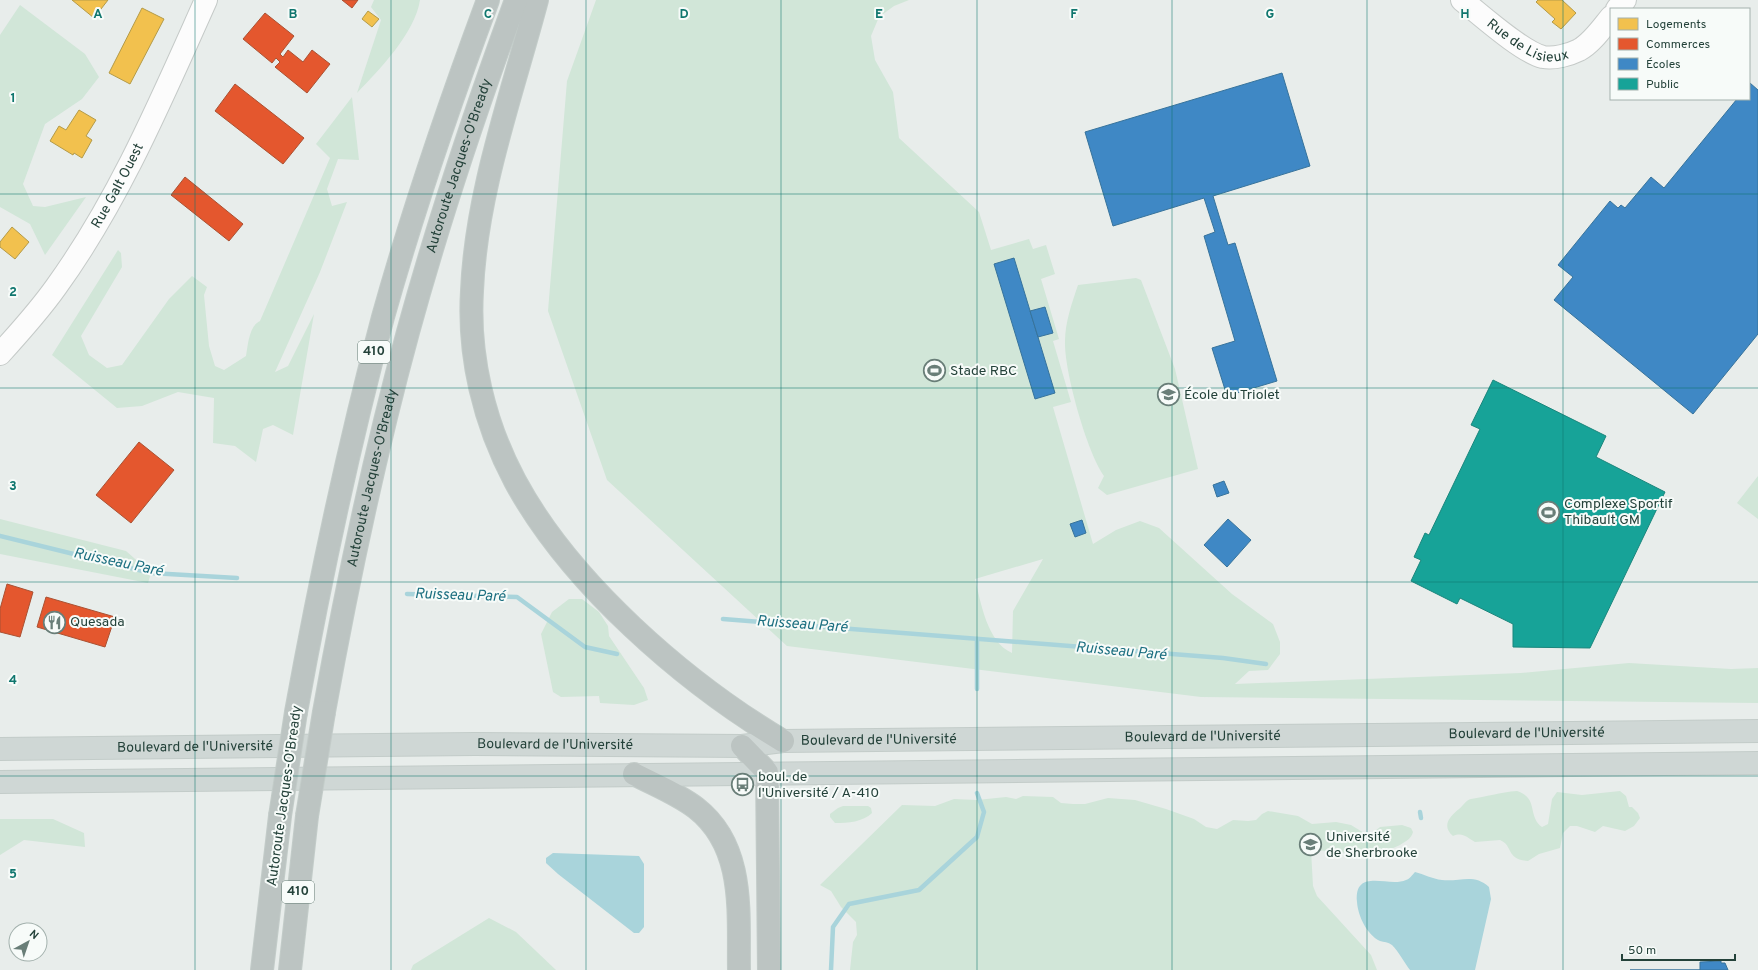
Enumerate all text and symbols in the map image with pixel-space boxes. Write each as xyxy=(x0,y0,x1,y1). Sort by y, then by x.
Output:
text: A xyxy=(93,7,103,23)
text: B xyxy=(289,7,298,23)
text: C xyxy=(484,7,492,23)
text: D xyxy=(679,7,689,23)
text: E xyxy=(875,7,883,23)
text: F xyxy=(1070,7,1078,23)
text: G xyxy=(1266,7,1275,23)
text: H xyxy=(1460,7,1470,23)
legend xyxy=(1610,8,1750,100)
street label: Rue de Lisieux xyxy=(1483,15,1571,66)
text: Logements xyxy=(1646,17,1706,33)
text: Commerces xyxy=(1646,37,1710,53)
text: Écoles xyxy=(1646,57,1681,73)
street label: Autoroute Jacques-O'Bready xyxy=(423,76,496,255)
text: Public xyxy=(1646,77,1679,93)
text: 1 xyxy=(10,91,16,107)
street label: Rue Galt Ouest xyxy=(88,140,147,232)
text: 2 xyxy=(9,285,17,301)
road number: 410 xyxy=(358,341,390,363)
sports icon: Stade RBC xyxy=(922,358,948,384)
place label: Stade RBC xyxy=(950,363,1017,380)
school or university icon: École du Triolet xyxy=(1155,382,1181,408)
place label: École du Triolet xyxy=(1184,386,1280,404)
street label: Autoroute Jacques-O'Bready xyxy=(344,387,401,569)
text: 3 xyxy=(9,479,17,495)
place label: Complexe Sportif Thibault GM xyxy=(1564,496,1673,529)
sports icon: Complexe Sportif Thibault GM xyxy=(1535,499,1561,525)
water label: Ruisseau Paré xyxy=(72,544,166,582)
water label: Ruisseau Paré xyxy=(414,585,507,607)
restaurant icon: Quesada xyxy=(41,609,67,635)
water label: Ruisseau Paré xyxy=(756,612,849,638)
place label: Quesada xyxy=(70,614,125,631)
water label: Ruisseau Paré xyxy=(1075,639,1168,666)
text: 4 xyxy=(9,673,17,689)
street label: Autoroute Jacques-O'Bready xyxy=(264,705,306,887)
street label: Boulevard de l'Université xyxy=(1448,724,1605,743)
street label: Boulevard de l'Université xyxy=(1124,727,1281,746)
street label: Boulevard de l'Université xyxy=(801,731,957,749)
street label: Boulevard de l'Université xyxy=(477,736,633,754)
street label: Boulevard de l'Université xyxy=(117,738,273,756)
place label: boul. de l'Université / A-410 xyxy=(758,769,879,802)
bus stop icon: boul. de l'Université / A-410 xyxy=(729,772,755,798)
place label: Université de Sherbrooke xyxy=(1326,829,1418,862)
school or university icon: Université de Sherbrooke xyxy=(1297,832,1323,858)
text: 5 xyxy=(9,867,17,883)
road number: 410 xyxy=(282,881,314,903)
north arrow xyxy=(8,922,48,962)
text: N xyxy=(26,927,41,943)
scale bar xyxy=(1622,936,1735,962)
text: 50 m xyxy=(1628,943,1656,959)

